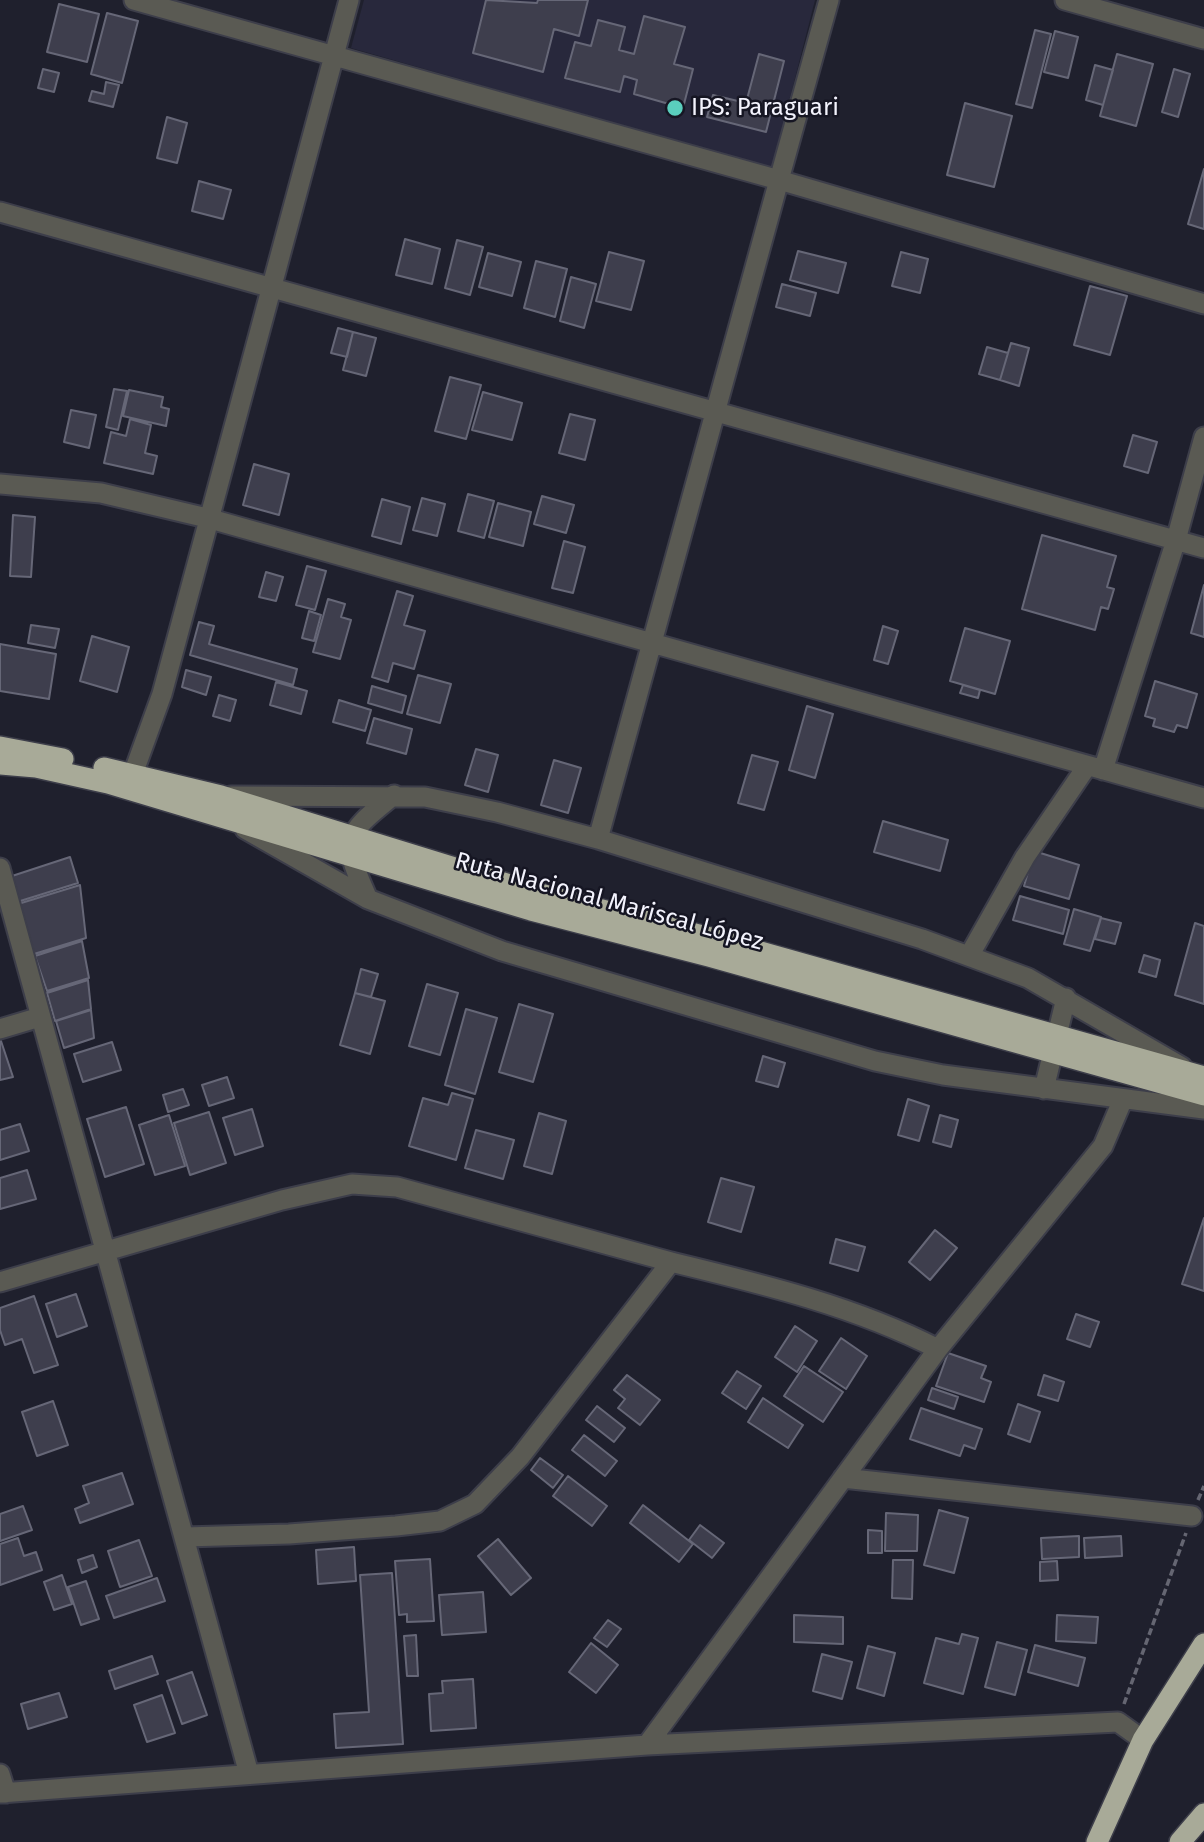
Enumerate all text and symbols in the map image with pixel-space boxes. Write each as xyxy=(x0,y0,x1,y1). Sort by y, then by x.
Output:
place label: IPS: Paraguari xyxy=(691,94,839,122)
marker: IPS: Paraguari xyxy=(665,98,685,118)
street label: Ruta Nacional Mariscal López xyxy=(452,847,766,957)

